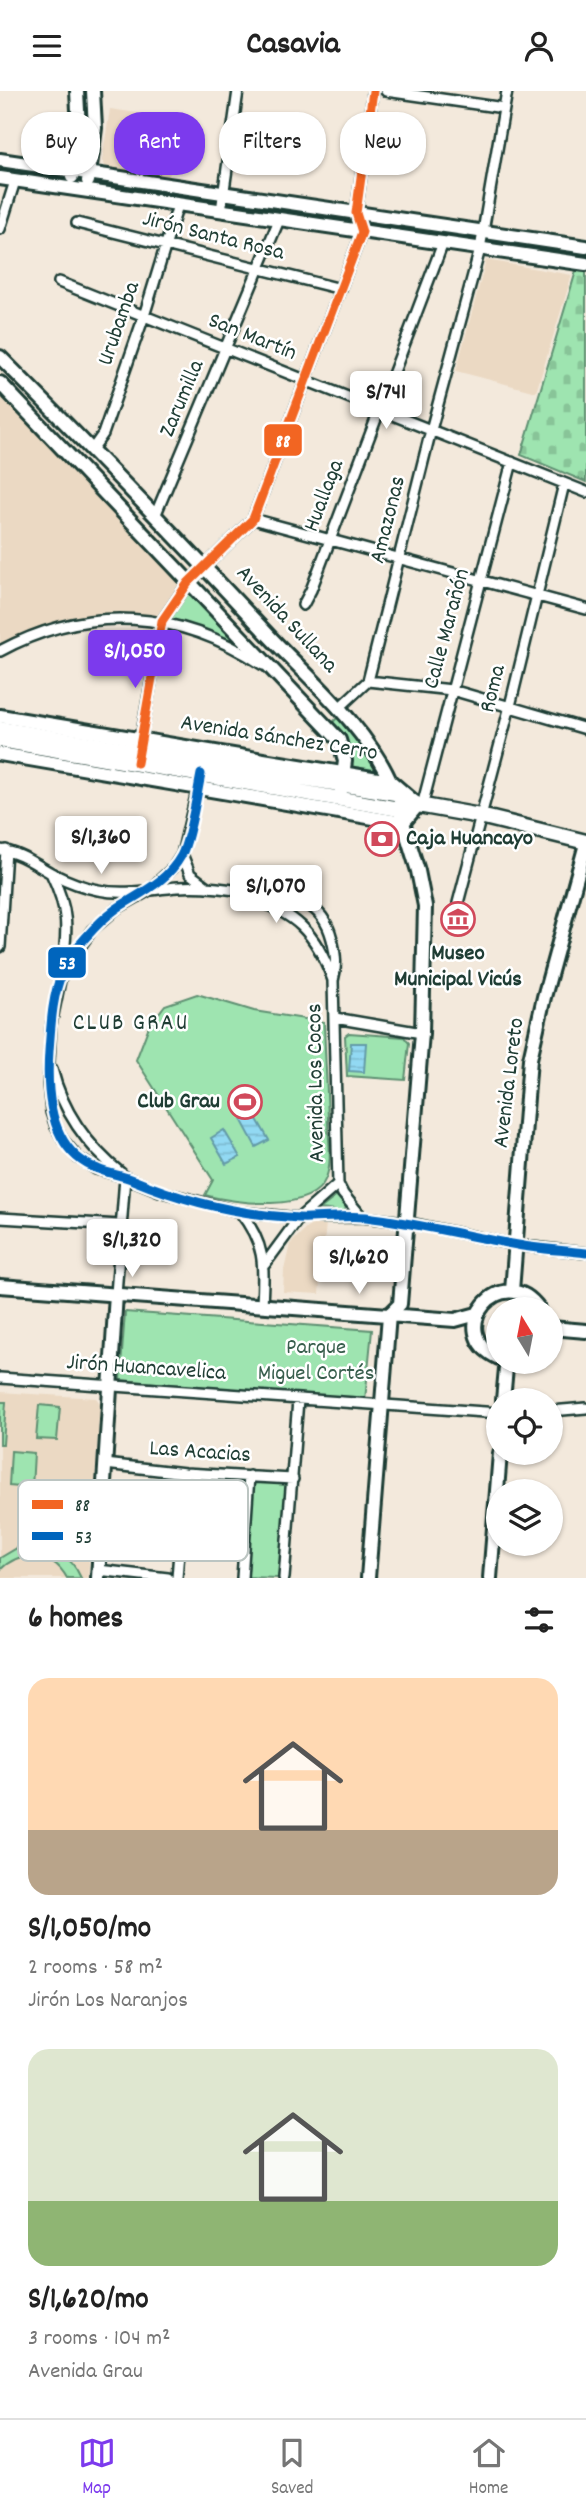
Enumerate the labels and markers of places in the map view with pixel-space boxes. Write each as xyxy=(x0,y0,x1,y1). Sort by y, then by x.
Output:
pin: S/741 xyxy=(337,371,435,431)
pin: S/1,050 xyxy=(70,631,200,690)
pin: S/1,360 xyxy=(36,817,166,876)
bank icon: Caja Huancayo xyxy=(363,820,401,858)
place label: Caja Huancayo xyxy=(406,823,533,856)
pin: S/1,070 xyxy=(211,865,341,925)
museum icon: Museo Municipal Vicús xyxy=(439,900,477,938)
place label: Museo Municipal Vicús xyxy=(394,938,522,997)
sports icon: Club Grau xyxy=(226,1083,264,1121)
place label: Club Grau xyxy=(137,1086,220,1119)
pin: S/1,320 xyxy=(67,1219,197,1279)
pin: S/1,620 xyxy=(294,1237,424,1296)

